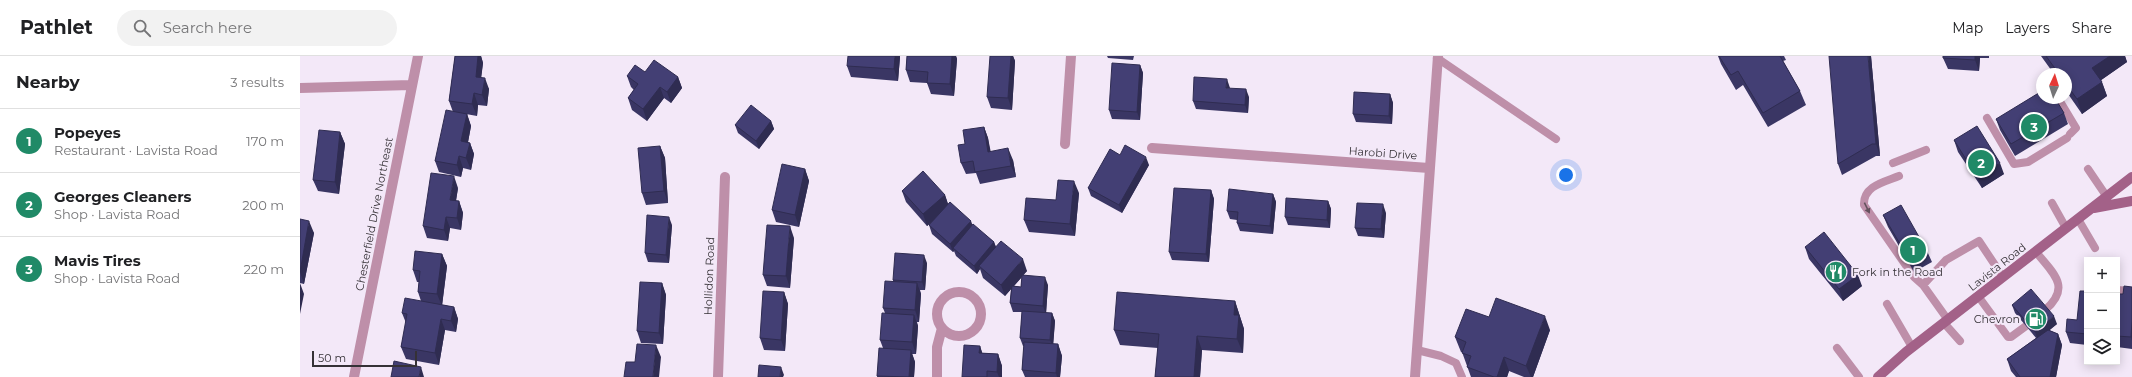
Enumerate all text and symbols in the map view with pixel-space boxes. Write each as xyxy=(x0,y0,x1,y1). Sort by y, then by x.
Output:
search box xyxy=(117,10,397,46)
text: Pathlet xyxy=(20,16,93,39)
icon: search xyxy=(131,17,153,39)
text: Search here xyxy=(163,18,252,37)
text: Map xyxy=(1952,19,1983,37)
text: Layers xyxy=(2005,19,2050,37)
text: Share xyxy=(2072,19,2112,37)
north arrow xyxy=(2036,68,2072,104)
text: Nearby xyxy=(16,72,80,92)
text: 3 results xyxy=(230,74,284,90)
pin: 3 xyxy=(2021,112,2047,142)
text: Popeyes xyxy=(54,123,121,142)
text: 1 xyxy=(26,133,32,149)
text: 170 m xyxy=(246,133,284,149)
street label: Chesterfield Drive Northeast xyxy=(352,135,396,292)
text: Restaurant · Lavista Road xyxy=(54,142,218,158)
street label: Harobi Drive xyxy=(1348,144,1418,162)
pin: 2 xyxy=(1968,148,1994,178)
your location xyxy=(1556,165,1576,185)
text: Georges Cleaners xyxy=(54,187,192,206)
text: 2 xyxy=(25,197,33,213)
text: 200 m xyxy=(242,197,284,213)
one-way arrow xyxy=(1864,202,1870,213)
text: Shop · Lavista Road xyxy=(54,206,180,222)
pin: 1 xyxy=(1900,235,1926,265)
street label: Hollidon Road xyxy=(701,237,717,315)
street label: Lavista Road xyxy=(1965,240,2029,294)
text: Mavis Tires xyxy=(54,251,141,270)
map controls xyxy=(2084,257,2120,365)
button: + xyxy=(2084,257,2120,293)
restaurant icon: Fork in the Road xyxy=(1823,259,1849,285)
text: 3 xyxy=(25,261,33,277)
text: 220 m xyxy=(243,261,284,277)
place label: Fork in the Road xyxy=(1852,265,1943,279)
text: Shop · Lavista Road xyxy=(54,270,180,286)
button: − xyxy=(2084,293,2120,329)
fuel station icon: Chevron xyxy=(2023,306,2049,332)
place label: Chevron xyxy=(1974,312,2020,326)
button: layers xyxy=(2084,329,2120,365)
scale bar xyxy=(312,349,417,368)
text: 50 m xyxy=(318,351,346,365)

